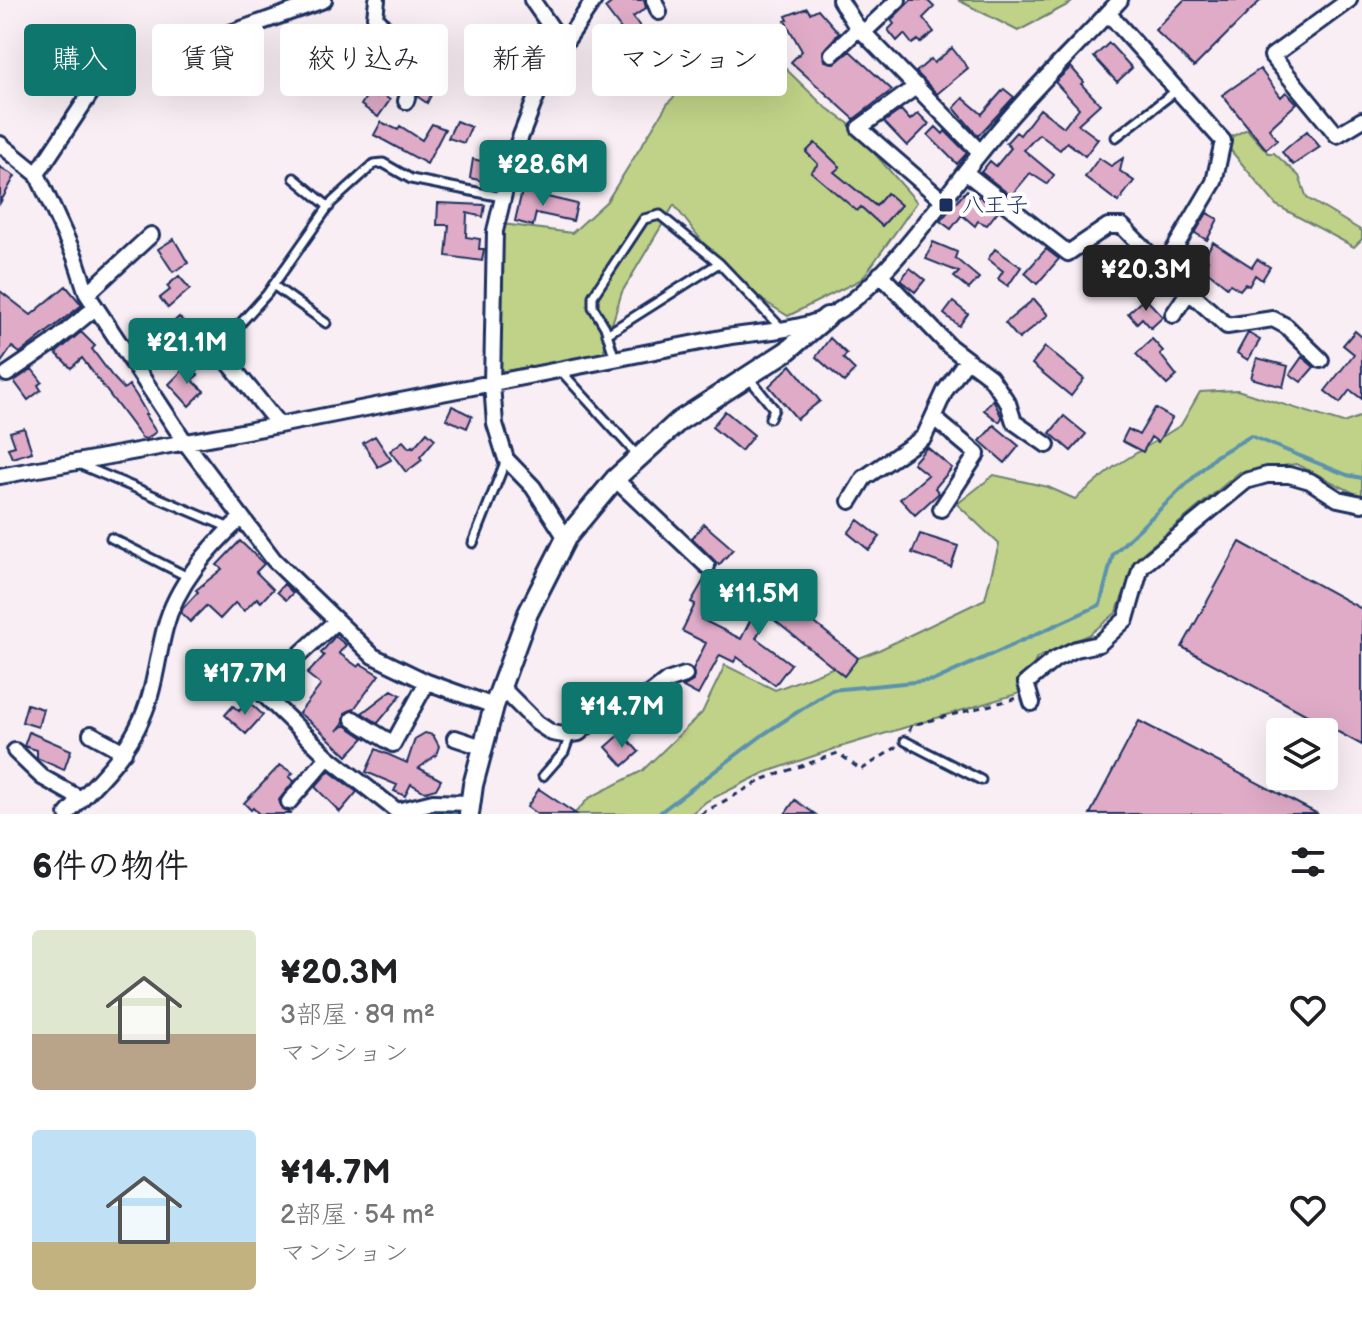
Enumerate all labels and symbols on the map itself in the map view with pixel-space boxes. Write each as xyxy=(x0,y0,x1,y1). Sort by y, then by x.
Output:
pin: ¥28.6M xyxy=(478,140,608,208)
place label: 八王子 xyxy=(962,192,1028,219)
marker: 八王子 xyxy=(937,196,955,214)
pin: ¥20.3M xyxy=(1081,245,1211,313)
pin: ¥21.1M xyxy=(122,318,252,386)
pin: ¥11.5M xyxy=(694,569,824,637)
pin: ¥17.7M xyxy=(180,649,310,717)
pin: ¥14.7M xyxy=(557,682,687,750)

